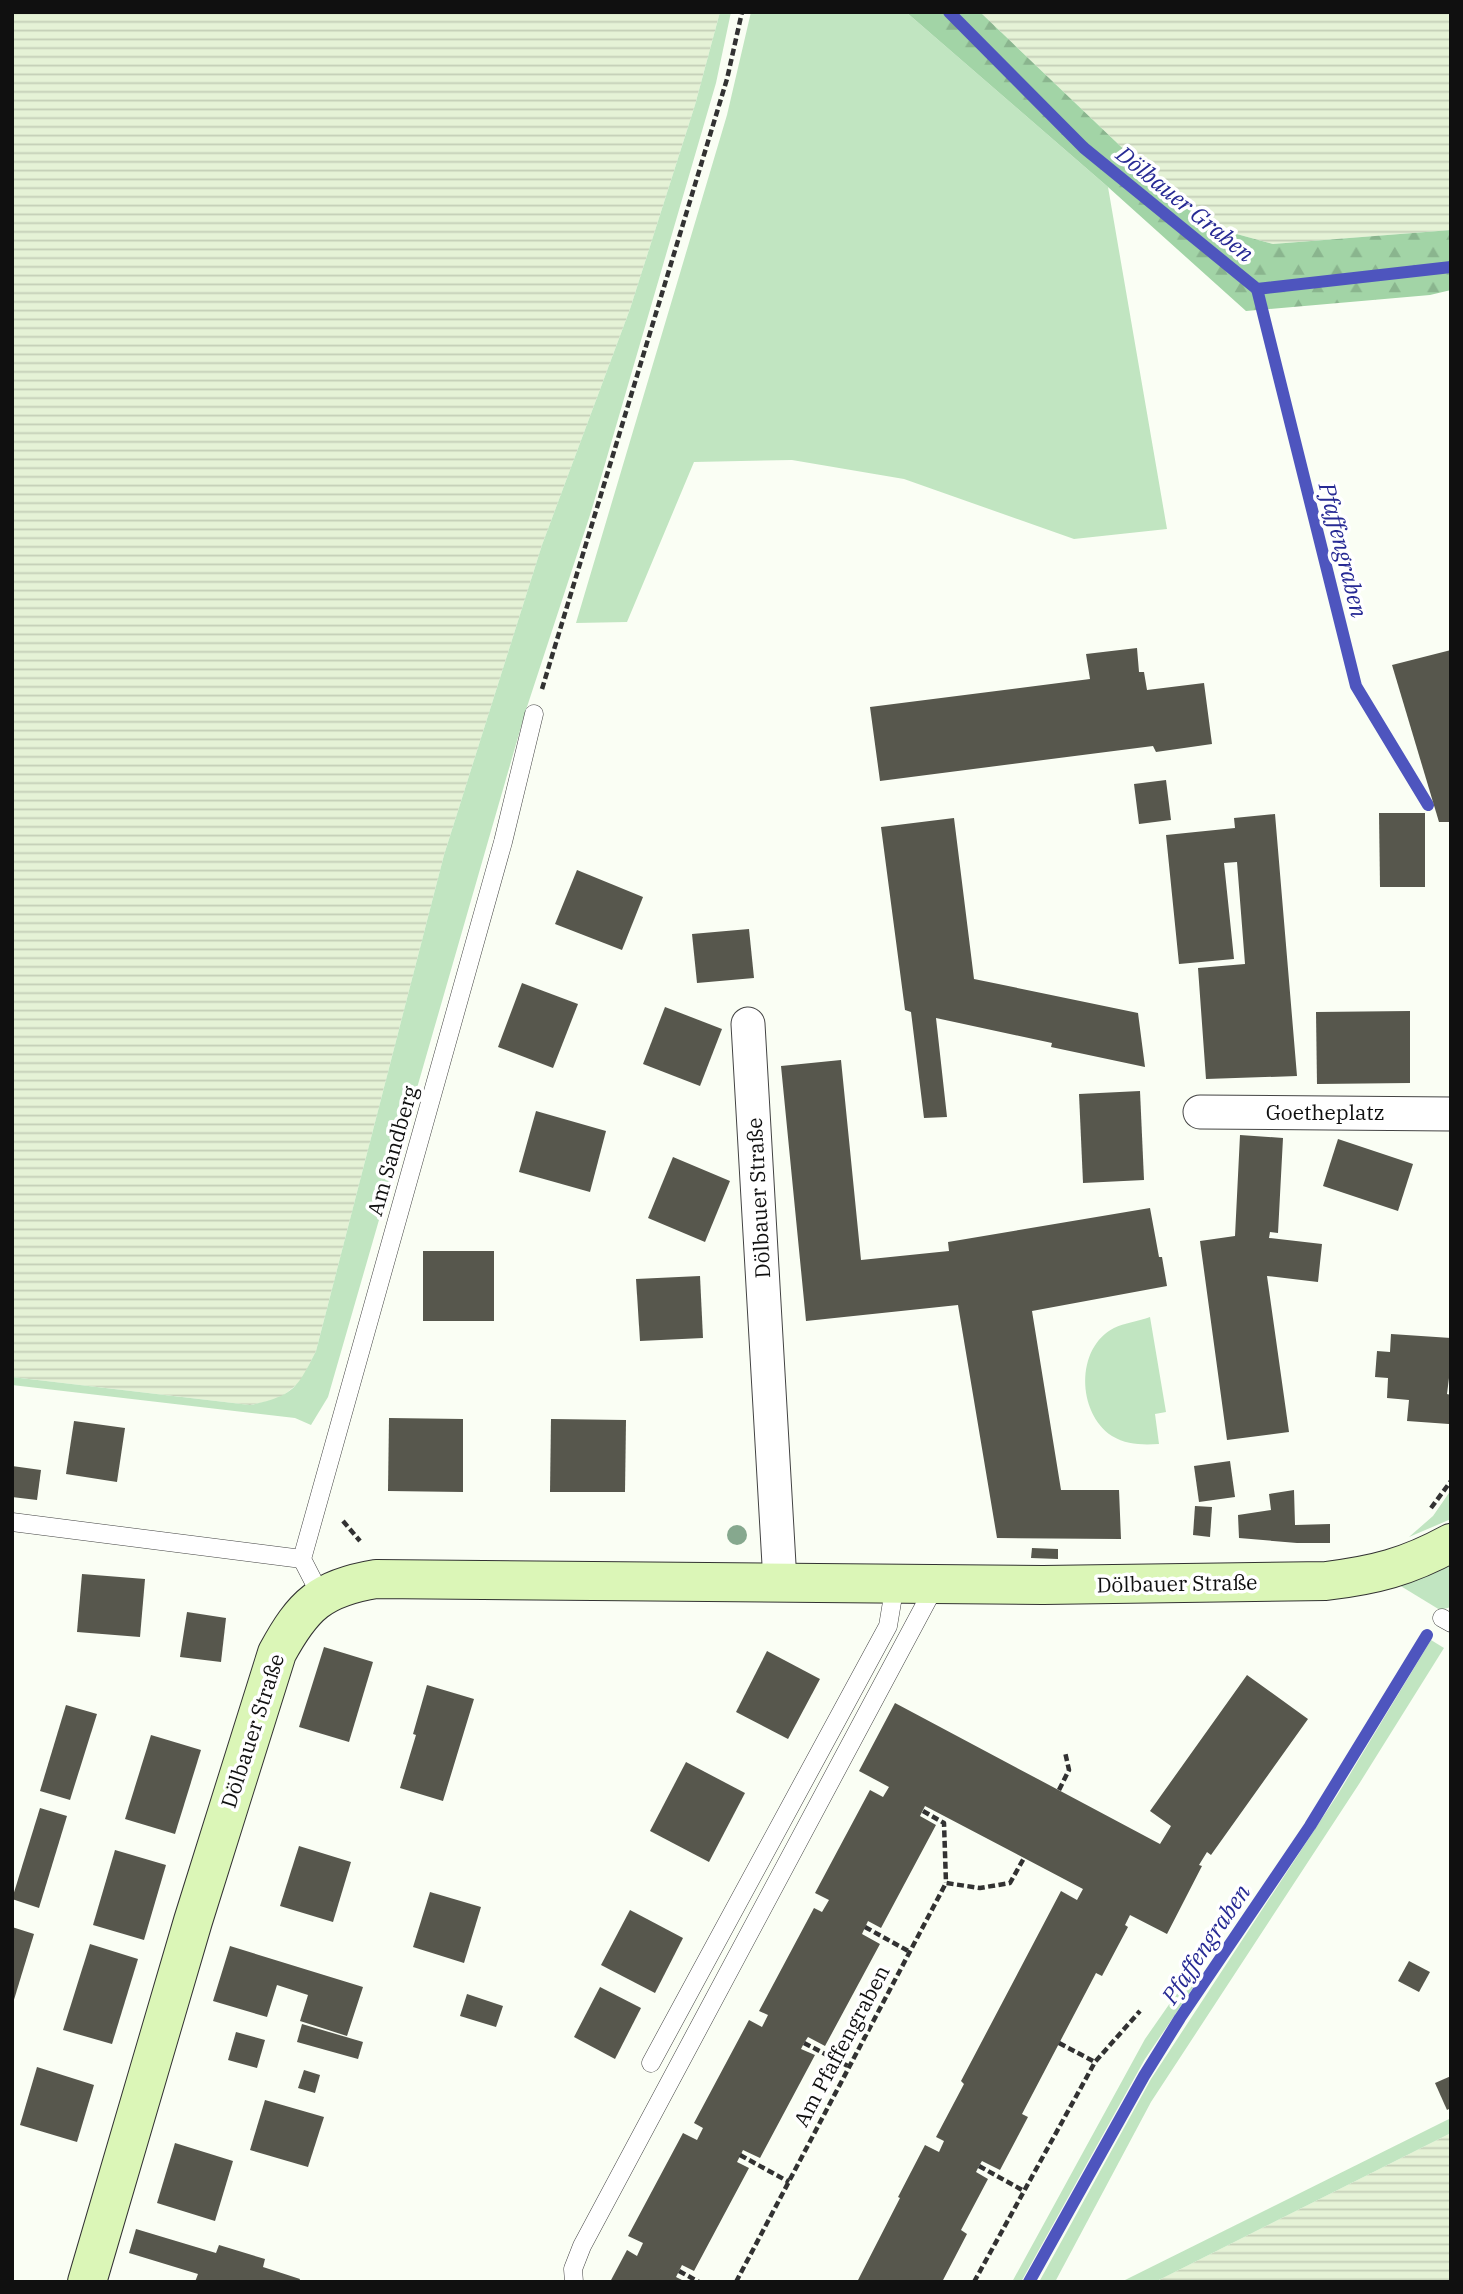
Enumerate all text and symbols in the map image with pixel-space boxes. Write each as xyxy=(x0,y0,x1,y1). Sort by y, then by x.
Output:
water label: Dölbauer Graben xyxy=(1110,138,1261,268)
water label: Pfaffengraben xyxy=(1312,478,1375,620)
street label: Am Sandberg xyxy=(360,1082,424,1219)
street label: Goetheplatz xyxy=(1266,1098,1384,1126)
street label: Dölbauer Straße xyxy=(740,1117,776,1279)
street label: Dölbauer Straße xyxy=(1096,1568,1258,1598)
street label: Dölbauer Straße xyxy=(214,1650,290,1811)
water label: Pfaffengraben xyxy=(1154,1878,1256,2010)
street label: Am Pfaffengraben xyxy=(787,1960,896,2131)

